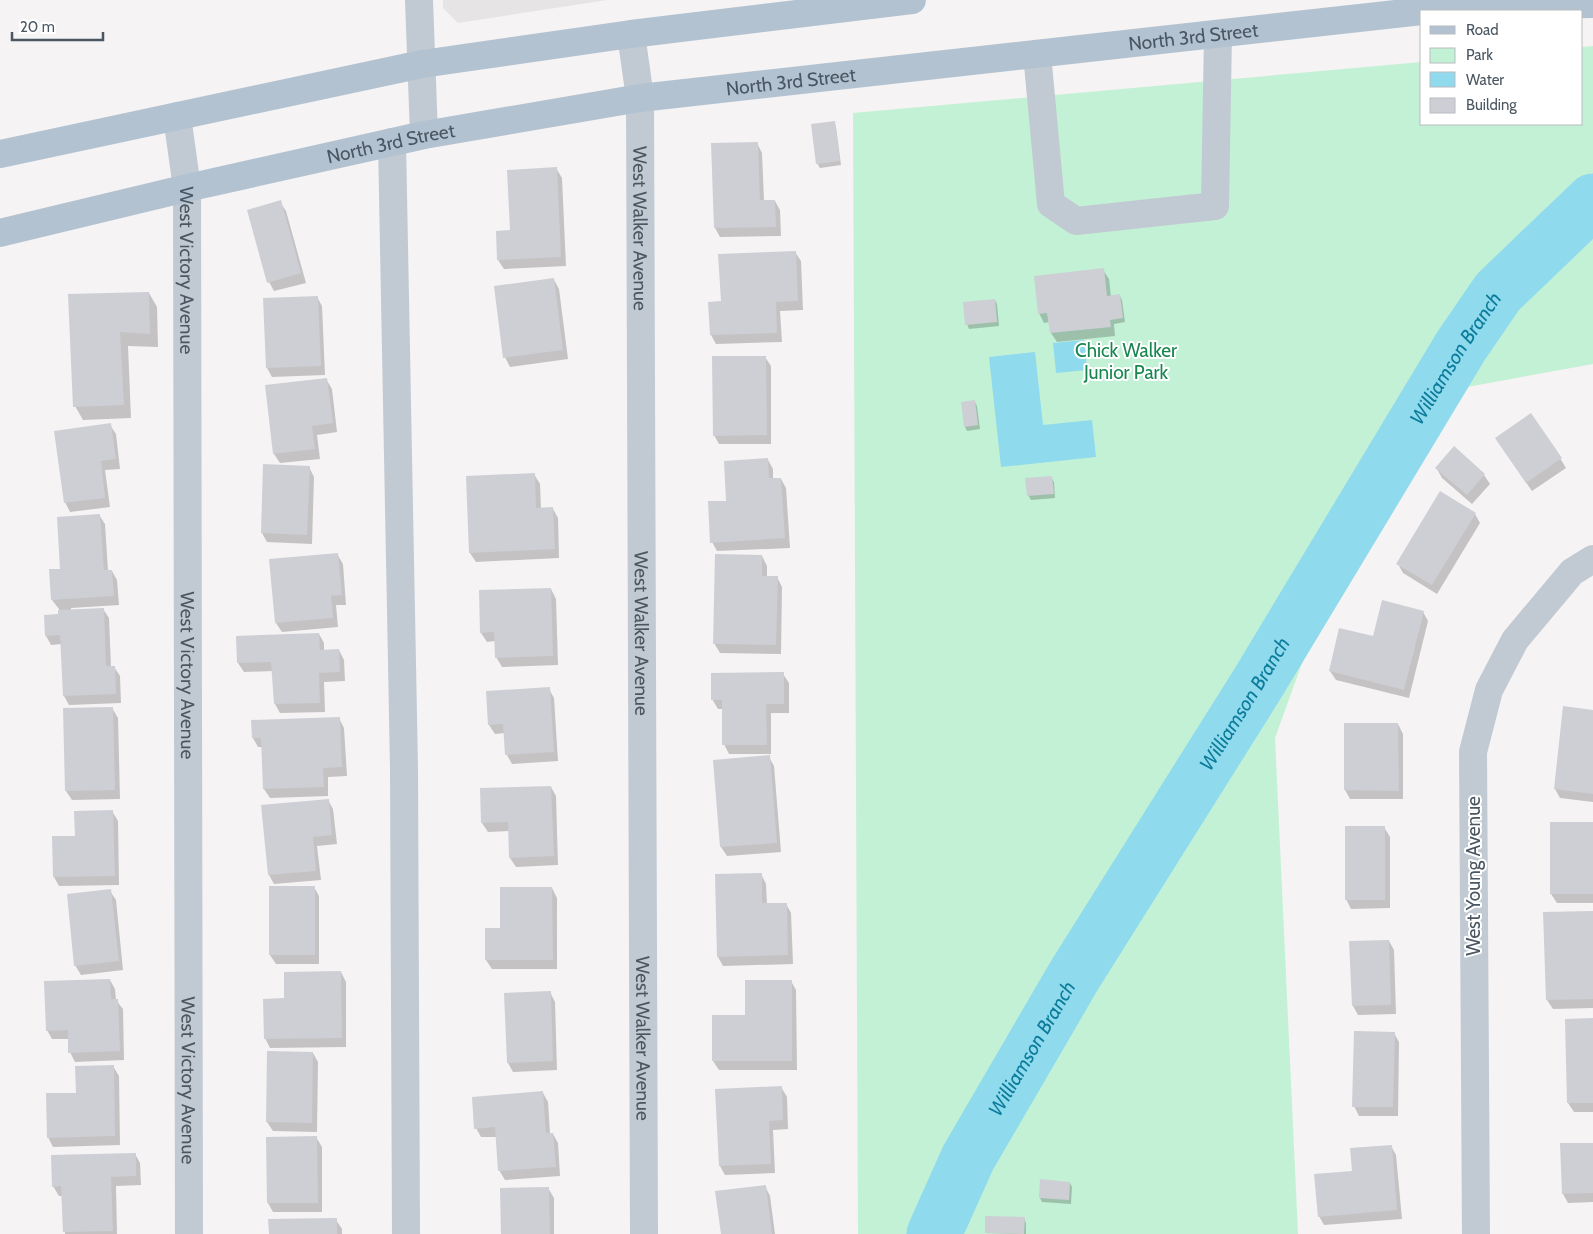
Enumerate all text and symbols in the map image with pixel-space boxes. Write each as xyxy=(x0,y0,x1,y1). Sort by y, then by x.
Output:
scale bar xyxy=(12,10,104,42)
legend xyxy=(1420,10,1583,125)
text: 20 m xyxy=(20,18,55,36)
street label: North 3rd Street xyxy=(1127,18,1260,55)
text: Road xyxy=(1466,21,1499,39)
text: Park xyxy=(1466,46,1493,64)
street label: North 3rd Street xyxy=(725,63,857,100)
text: Water xyxy=(1466,71,1504,89)
text: Building xyxy=(1466,96,1517,114)
street label: North 3rd Street xyxy=(325,118,457,168)
street label: West Walker Avenue xyxy=(629,146,652,311)
street label: West Victory Avenue xyxy=(175,186,199,354)
water label: Williamson Branch xyxy=(1405,287,1506,429)
park label: Chick Walker Junior Park xyxy=(1075,339,1177,384)
street label: West Walker Avenue xyxy=(630,551,654,716)
street label: West Victory Avenue xyxy=(176,591,200,759)
water label: Williamson Branch xyxy=(1194,633,1295,775)
street label: West Young Avenue xyxy=(1462,796,1485,956)
street label: West Walker Avenue xyxy=(632,956,655,1121)
water label: Williamson Branch xyxy=(983,977,1081,1120)
street label: West Victory Avenue xyxy=(177,996,200,1164)

